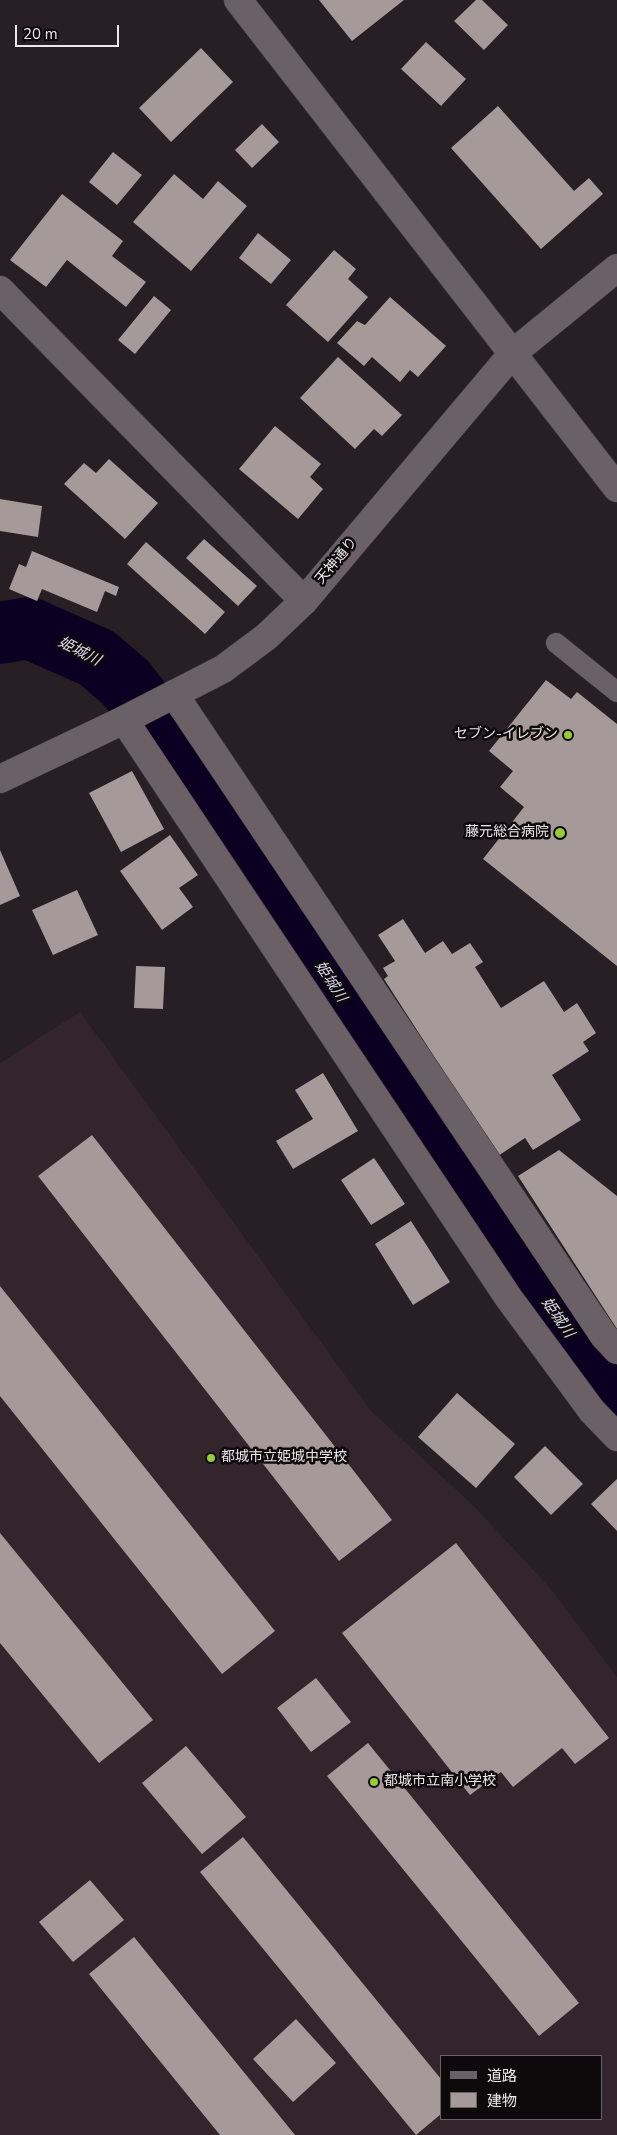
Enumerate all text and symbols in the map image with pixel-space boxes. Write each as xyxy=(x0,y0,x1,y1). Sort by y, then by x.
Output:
scale bar xyxy=(18,15,121,47)
text: 20 m xyxy=(23,24,58,44)
street label: 天神通り xyxy=(313,534,361,588)
water label: 姫城川 xyxy=(55,634,103,670)
place label: セブン-イレブン xyxy=(454,727,558,743)
marker: セブン-イレブン xyxy=(562,729,574,741)
place label: 藤元総合病院 xyxy=(465,825,549,841)
marker: 藤元総合病院 xyxy=(553,826,567,840)
water label: 姫城川 xyxy=(310,958,350,1006)
water label: 姫城川 xyxy=(537,1294,577,1342)
place label: 都城市立姫城中学校 xyxy=(221,1450,347,1466)
marker: 都城市立姫城中学校 xyxy=(205,1452,217,1464)
place label: 都城市立南小学校 xyxy=(384,1774,496,1790)
marker: 都城市立南小学校 xyxy=(368,1776,380,1788)
legend xyxy=(440,2055,602,2120)
text: 道路 xyxy=(487,2066,517,2086)
text: 建物 xyxy=(487,2091,517,2111)

